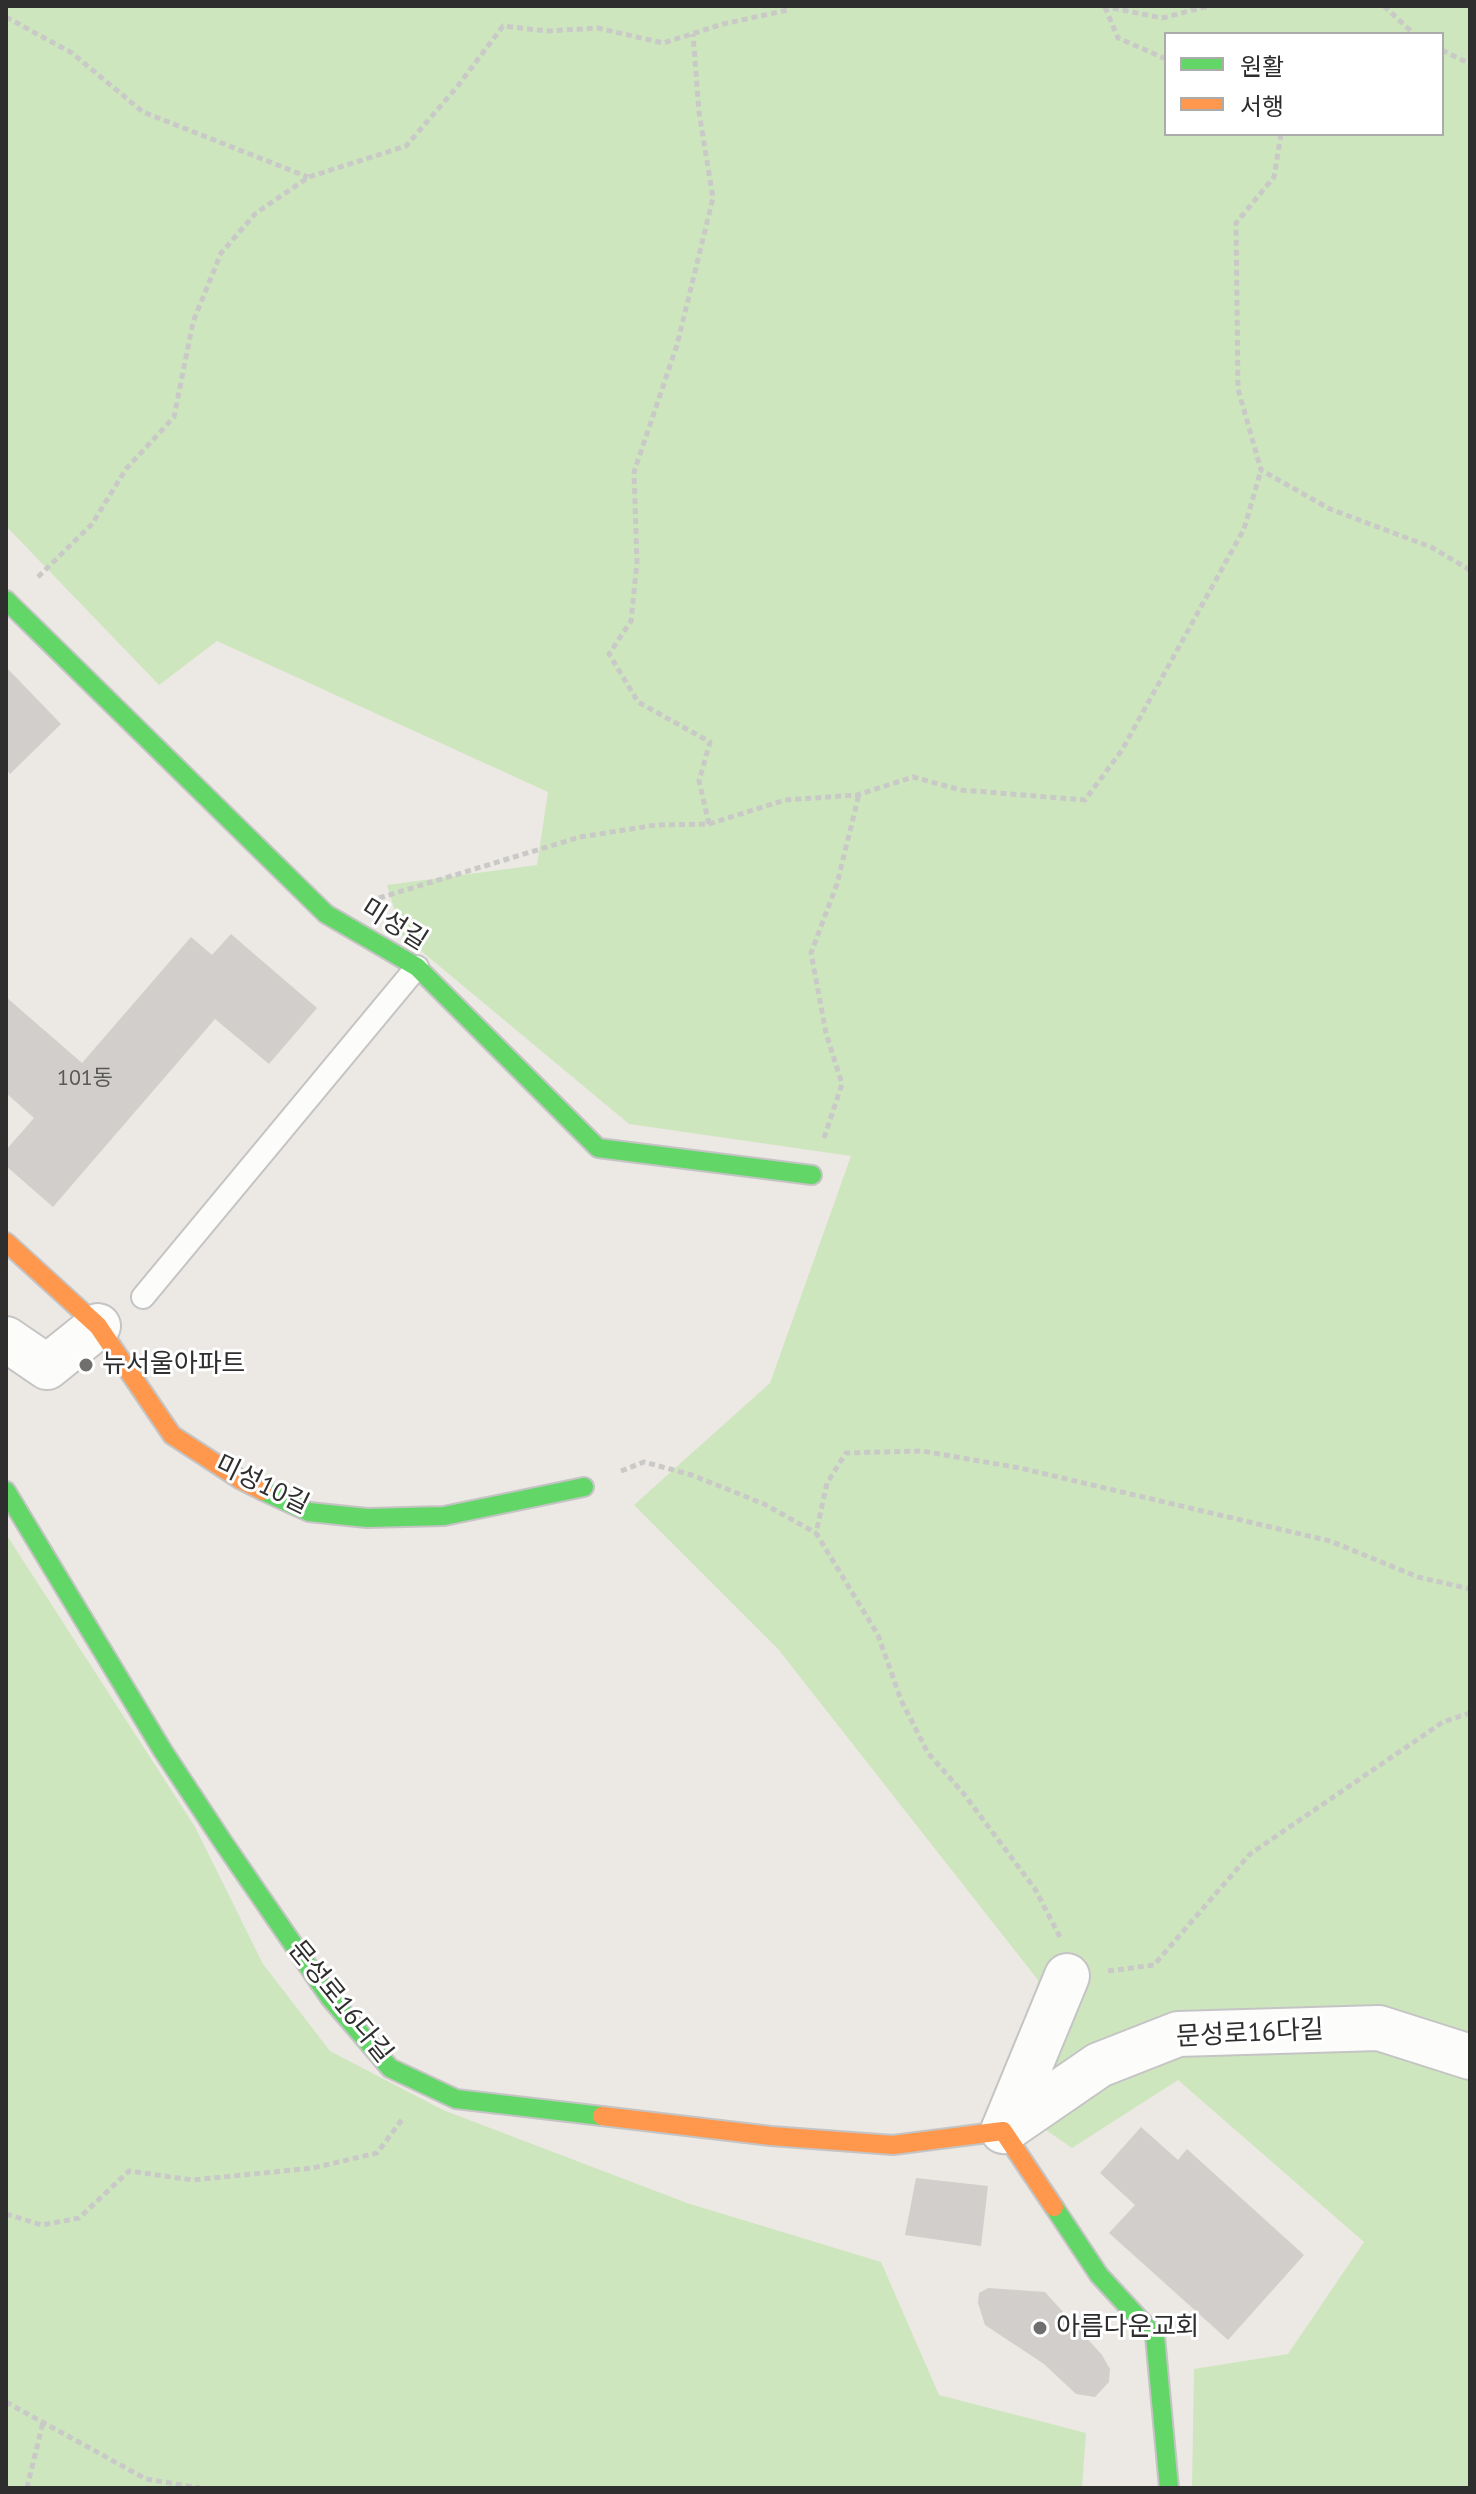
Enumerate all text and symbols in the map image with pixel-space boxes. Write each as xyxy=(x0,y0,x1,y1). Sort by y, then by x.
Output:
legend xyxy=(1164,32,1444,136)
text: 원활 xyxy=(1240,51,1284,82)
text: 서행 xyxy=(1240,91,1284,122)
street label: 미성길 xyxy=(355,893,433,957)
house number: 101동 xyxy=(57,1066,113,1092)
place label: 뉴서울아파트 xyxy=(102,1349,246,1381)
marker: 뉴서울아파트 xyxy=(77,1356,95,1374)
street label: 미성10길 xyxy=(210,1449,314,1521)
street label: 문성로16다길 xyxy=(281,1935,399,2069)
street label: 문성로16다길 xyxy=(1175,2015,1325,2053)
place label: 아름다운교회 xyxy=(1056,2312,1200,2344)
marker: 아름다운교회 xyxy=(1031,2319,1049,2337)

